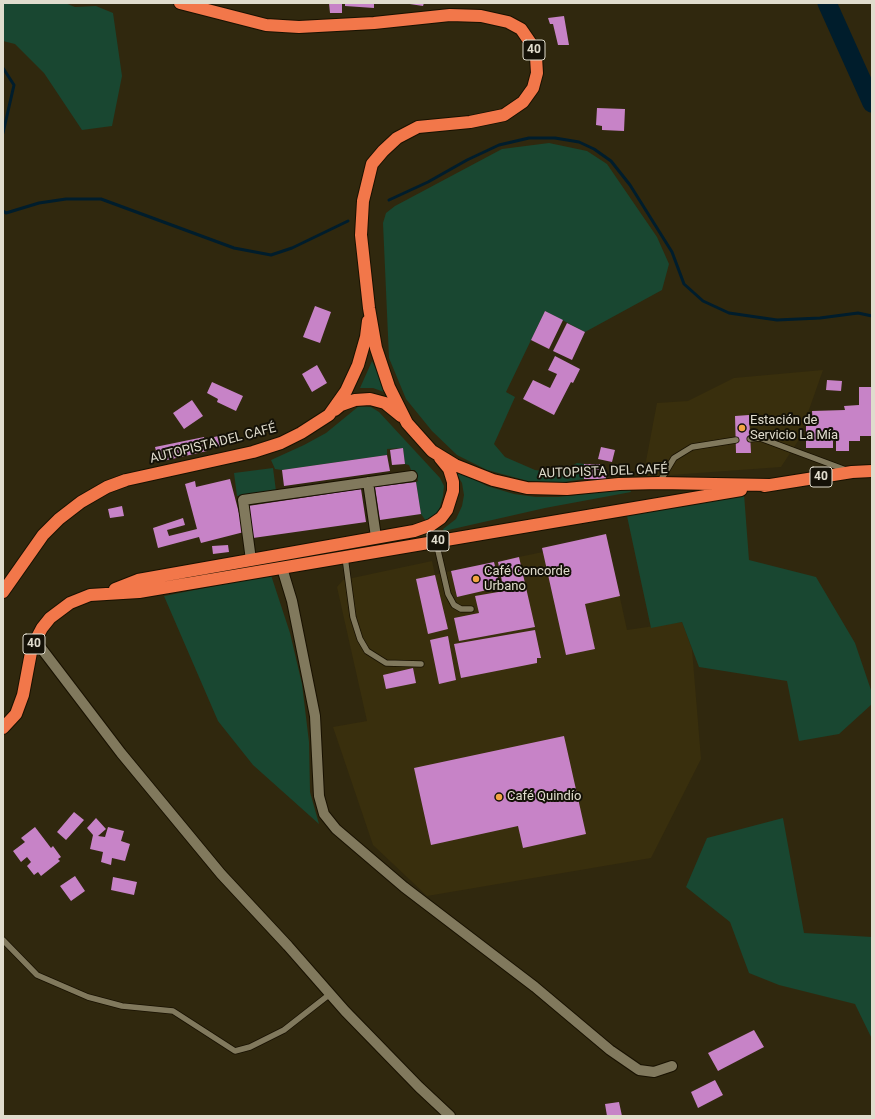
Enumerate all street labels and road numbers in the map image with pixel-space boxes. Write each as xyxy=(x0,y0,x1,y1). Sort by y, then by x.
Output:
road number: 40 xyxy=(523,40,545,60)
street label: AUTOPISTA DEL CAFÉ xyxy=(148,421,278,467)
street label: AUTOPISTA DEL CAFÉ xyxy=(538,462,668,482)
road number: 40 xyxy=(810,467,832,487)
road number: 40 xyxy=(427,531,449,551)
road number: 40 xyxy=(23,634,45,654)

